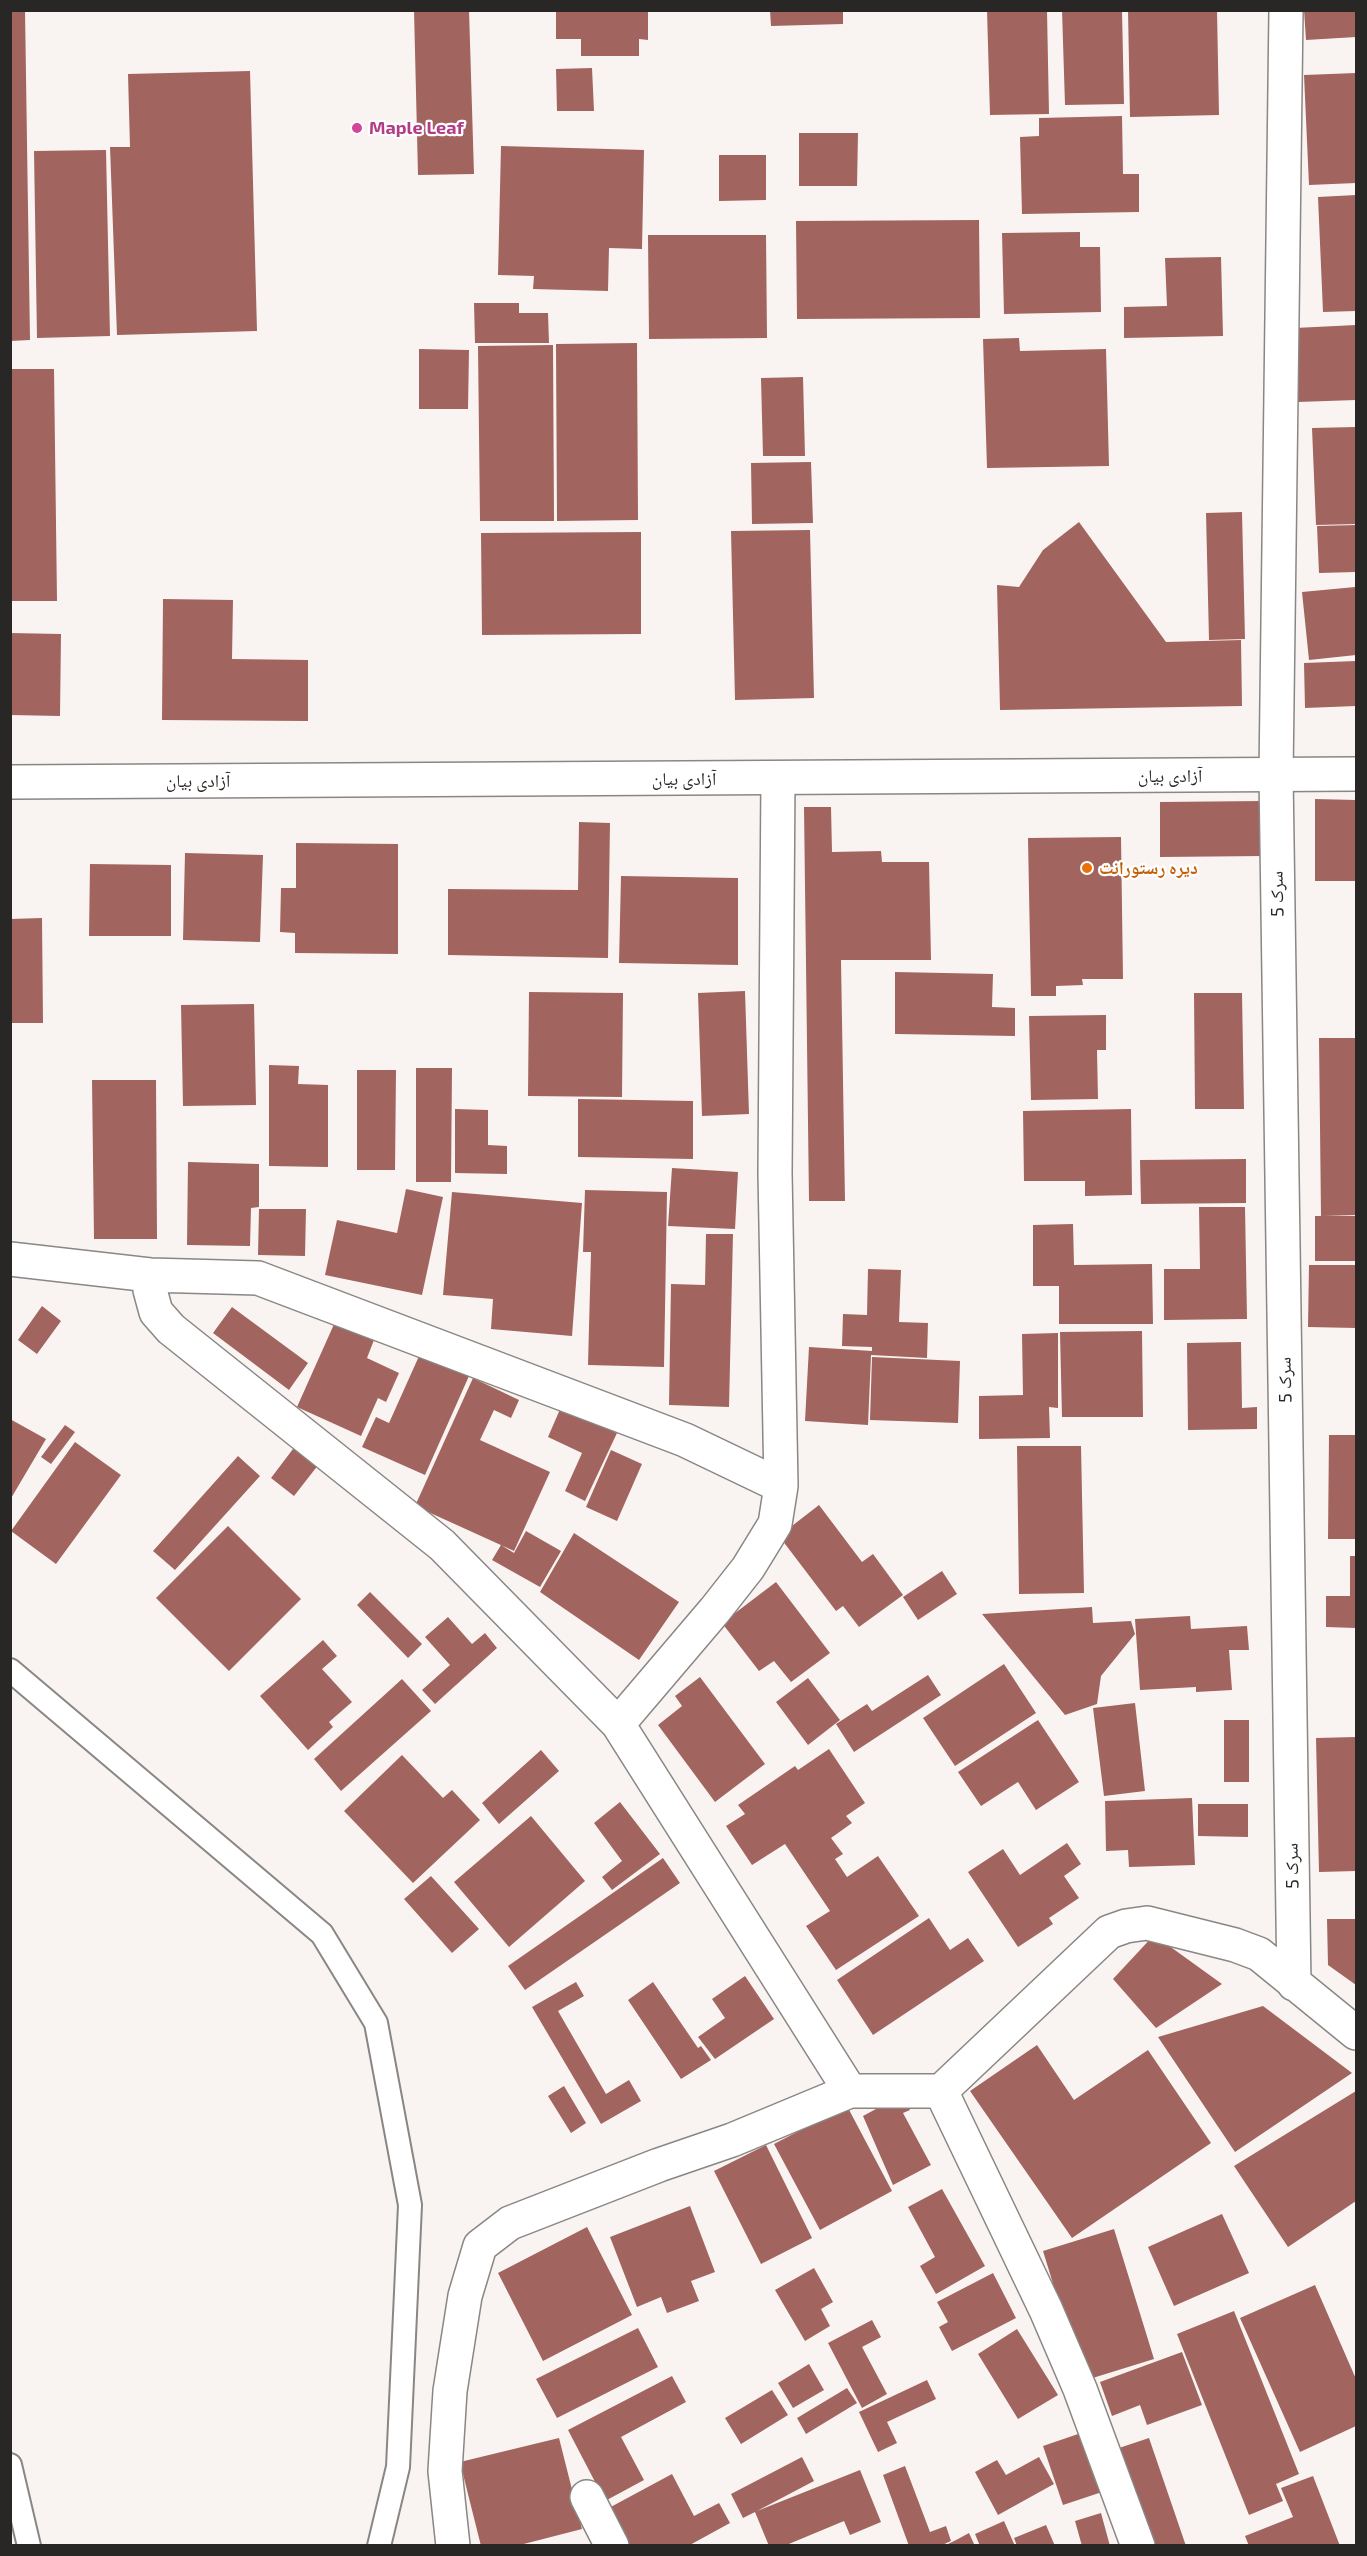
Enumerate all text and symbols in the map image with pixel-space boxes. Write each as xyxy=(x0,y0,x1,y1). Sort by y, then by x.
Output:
place label: Maple Leaf xyxy=(369,117,464,139)
marker: Maple Leaf xyxy=(350,121,364,135)
street label: آزادی بیان xyxy=(1138,765,1202,787)
street label: آزادی بیان xyxy=(652,768,716,790)
street label: آزادی بیان xyxy=(166,770,230,792)
place label: دیره رستورانت xyxy=(1099,857,1198,879)
marker: دیره رستورانت xyxy=(1080,861,1094,875)
street label: سرک 5 xyxy=(1266,871,1288,917)
street label: سرک 5 xyxy=(1274,1357,1296,1403)
street label: سرک 5 xyxy=(1281,1843,1303,1889)

